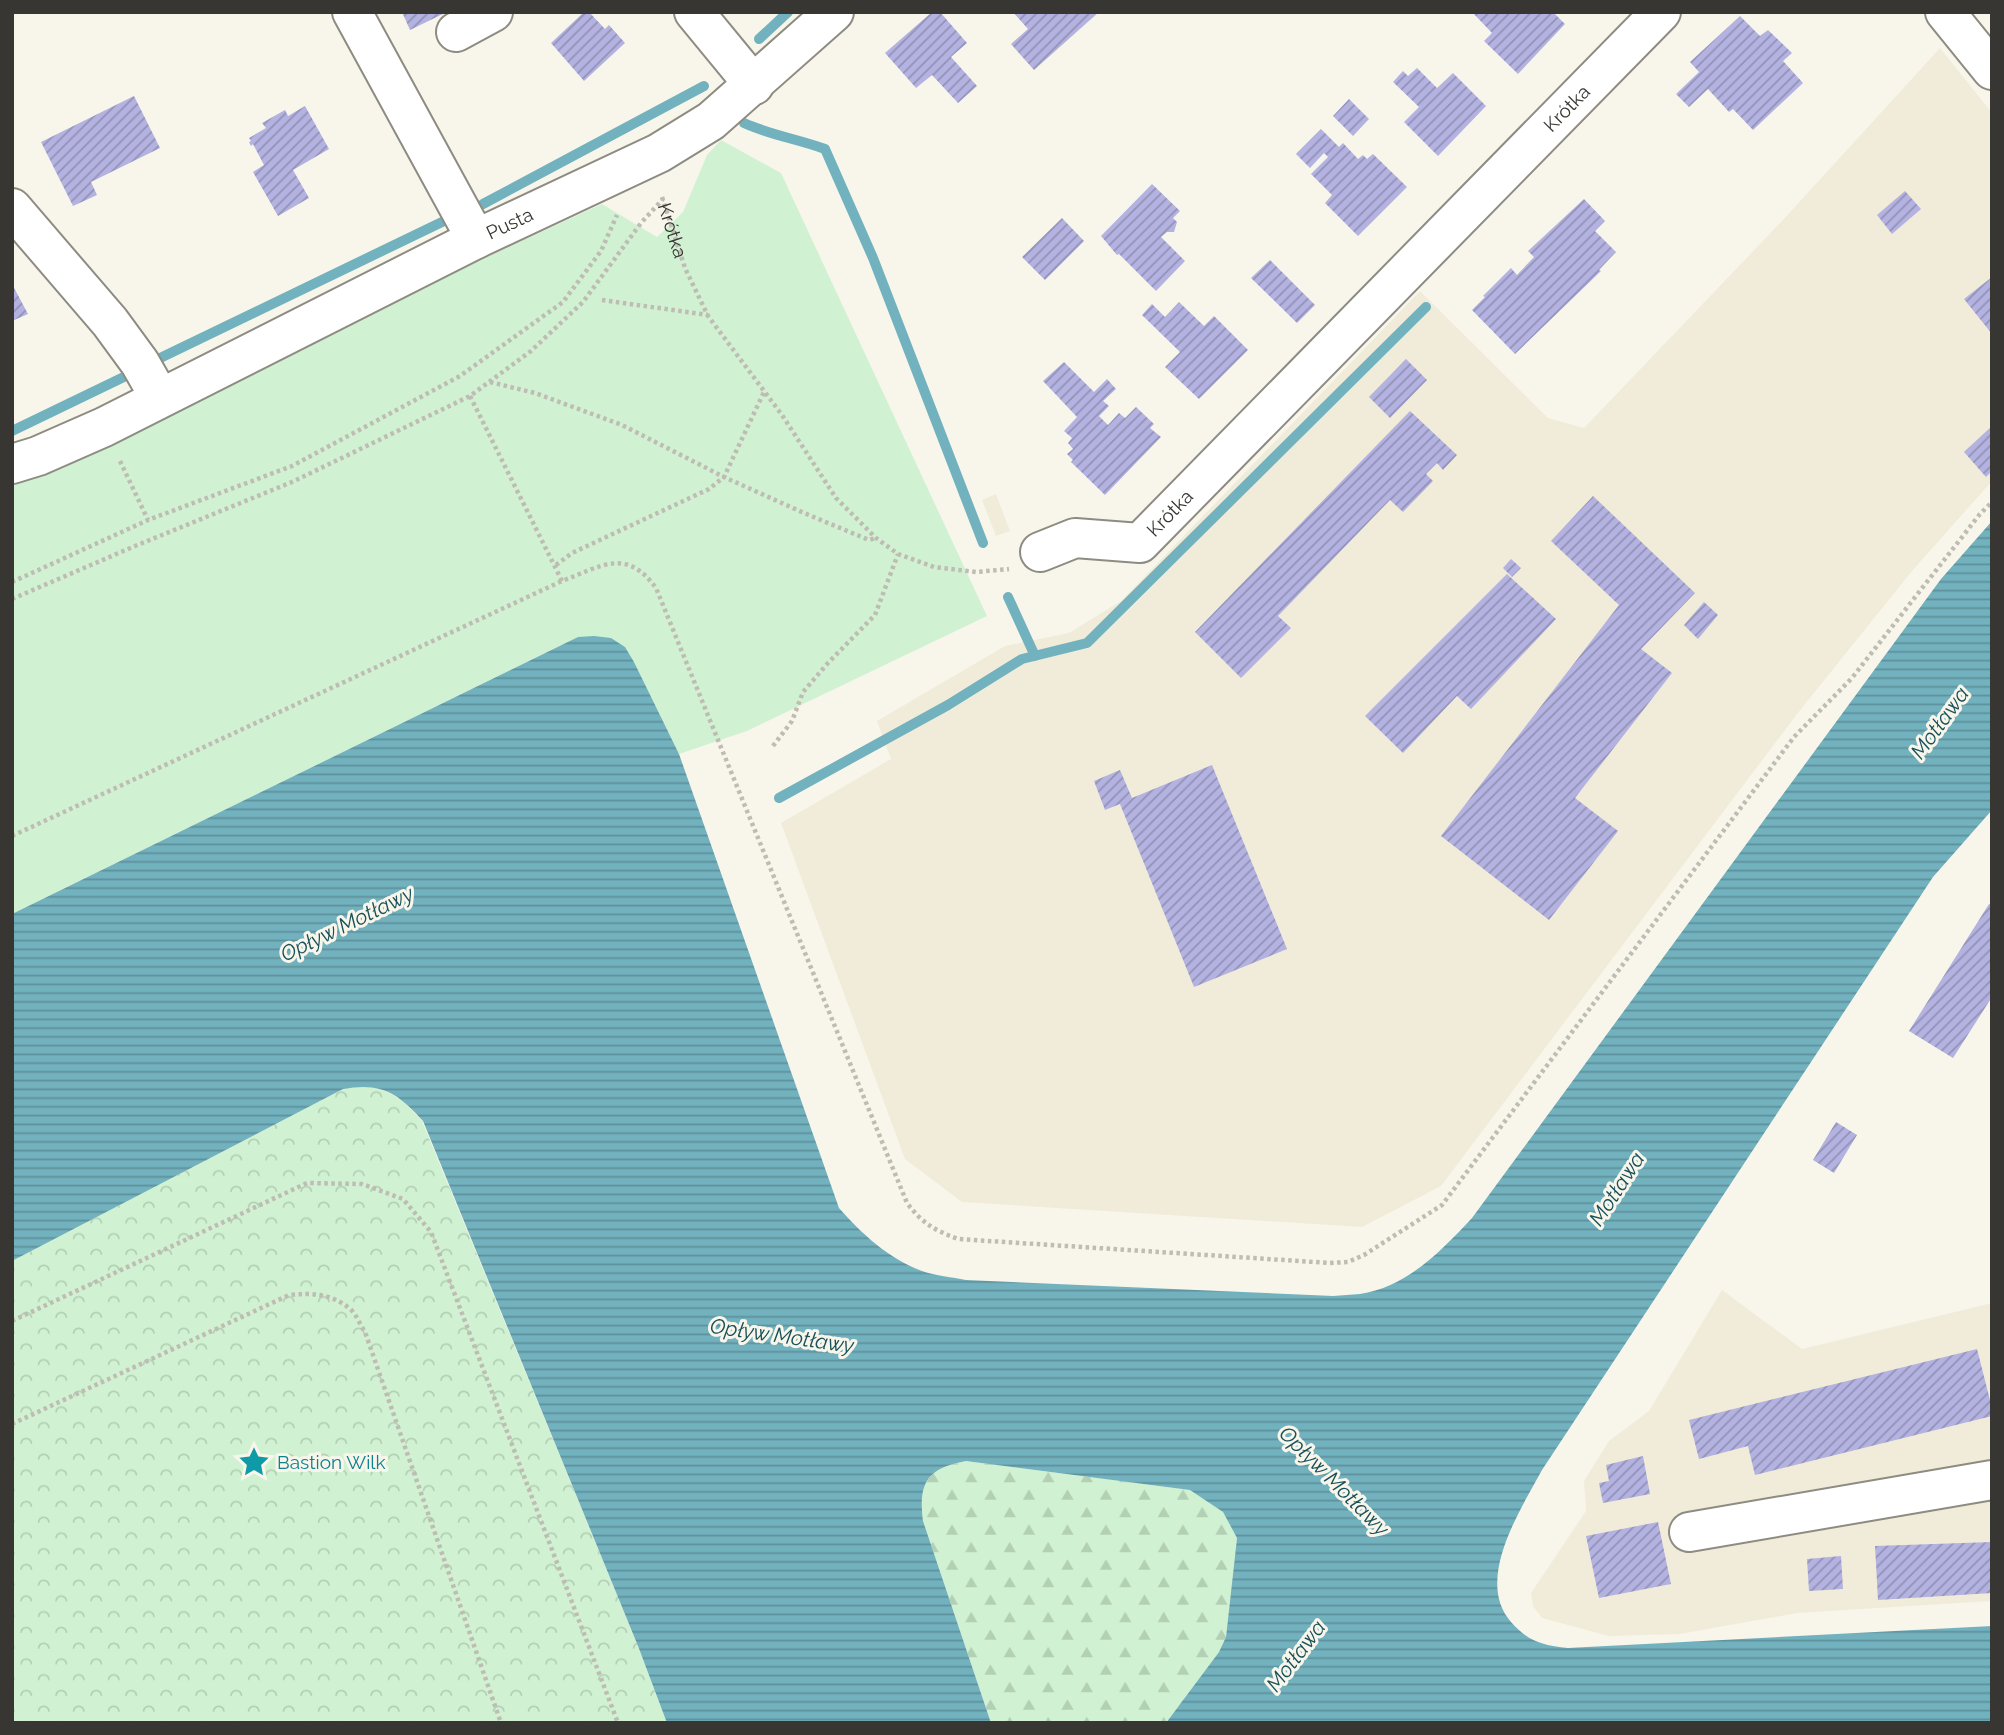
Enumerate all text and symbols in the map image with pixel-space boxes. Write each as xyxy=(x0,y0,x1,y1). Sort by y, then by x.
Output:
street label: Krótka xyxy=(1539,80,1594,136)
street label: Krótka xyxy=(654,200,692,261)
street label: Pusta xyxy=(483,203,536,244)
street label: Krótka xyxy=(1142,485,1197,541)
water label: Motława xyxy=(1905,682,1974,764)
water label: Opływ Motławy xyxy=(276,880,418,967)
water label: Motława xyxy=(1584,1147,1650,1230)
water label: Opływ Motławy xyxy=(709,1313,856,1358)
water label: Opływ Motławy xyxy=(1274,1421,1395,1541)
place icon: Bastion Wilk xyxy=(237,1445,271,1479)
place label: Bastion Wilk xyxy=(277,1451,386,1473)
water label: Motława xyxy=(1261,1615,1330,1696)

